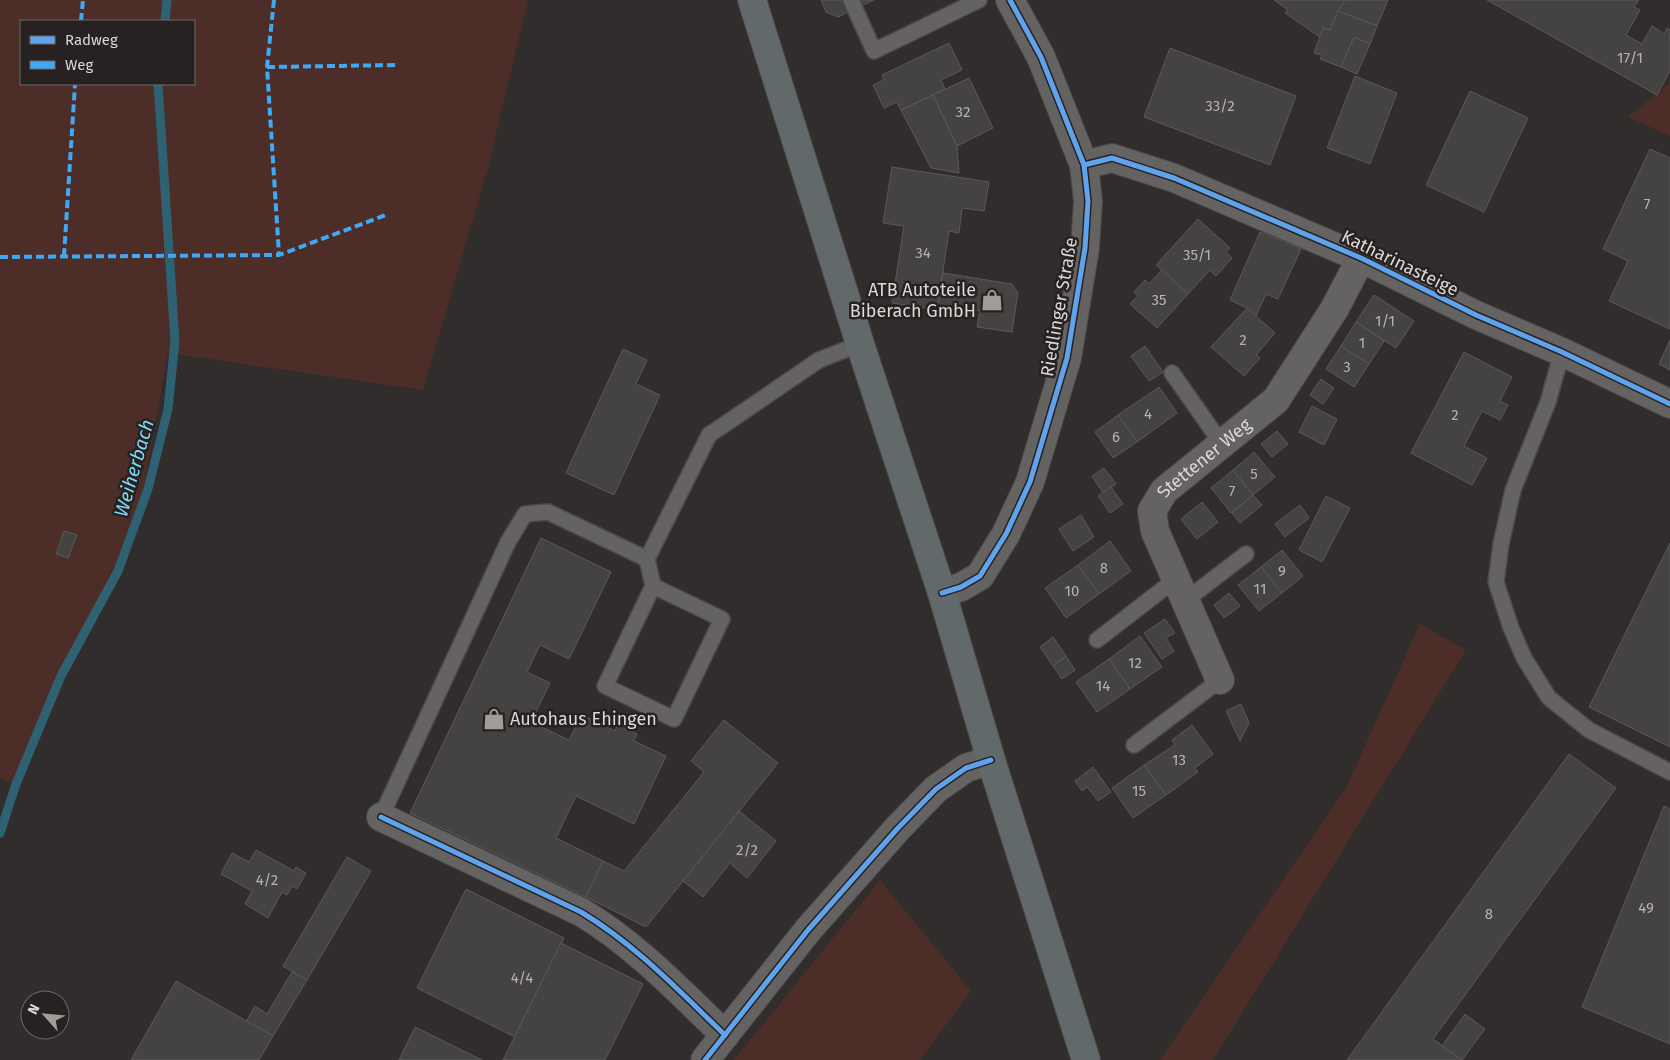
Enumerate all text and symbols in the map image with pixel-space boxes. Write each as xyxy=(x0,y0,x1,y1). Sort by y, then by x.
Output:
legend xyxy=(20,20,195,85)
text: Radweg xyxy=(65,31,118,49)
house number: 17/1 xyxy=(1617,49,1643,67)
text: Weg xyxy=(65,56,93,74)
house number: 33/2 xyxy=(1205,97,1235,115)
house number: 32 xyxy=(956,103,970,121)
house number: 7 xyxy=(1644,195,1651,213)
street label: Katharinasteige xyxy=(1338,225,1462,301)
street label: Riedlinger Straße xyxy=(1036,236,1082,378)
house number: 34 xyxy=(915,244,931,262)
house number: 35/1 xyxy=(1183,246,1211,264)
place label: ATB Autoteile Biberach GmbH xyxy=(850,279,976,322)
shop icon: ATB Autoteile Biberach GmbH xyxy=(979,287,1005,313)
house number: 35 xyxy=(1151,291,1167,309)
house number: 1/1 xyxy=(1375,312,1395,330)
house number: 2 xyxy=(1239,331,1247,349)
house number: 1 xyxy=(1359,334,1365,352)
house number: 3 xyxy=(1343,358,1351,376)
house number: 4 xyxy=(1144,405,1152,423)
house number: 2 xyxy=(1451,406,1459,424)
street label: Stettener Weg xyxy=(1152,413,1256,501)
water label: Weiherbach xyxy=(109,417,159,519)
house number: 6 xyxy=(1112,428,1120,446)
house number: 5 xyxy=(1250,465,1258,483)
house number: 7 xyxy=(1229,482,1236,500)
house number: 8 xyxy=(1100,559,1108,577)
house number: 9 xyxy=(1278,562,1286,580)
house number: 11 xyxy=(1254,580,1266,598)
house number: 10 xyxy=(1065,582,1079,600)
house number: 12 xyxy=(1128,654,1142,672)
house number: 14 xyxy=(1096,677,1110,695)
shop icon: Autohaus Ehingen xyxy=(481,706,507,732)
place label: Autohaus Ehingen xyxy=(510,708,657,730)
house number: 13 xyxy=(1172,751,1186,769)
house number: 15 xyxy=(1132,782,1146,800)
house number: 2/2 xyxy=(736,841,758,859)
house number: 4/2 xyxy=(256,871,278,889)
house number: 49 xyxy=(1638,899,1654,917)
house number: 8 xyxy=(1485,905,1493,923)
house number: 4/4 xyxy=(511,969,533,987)
north arrow xyxy=(20,990,70,1040)
text: N xyxy=(24,1001,44,1017)

